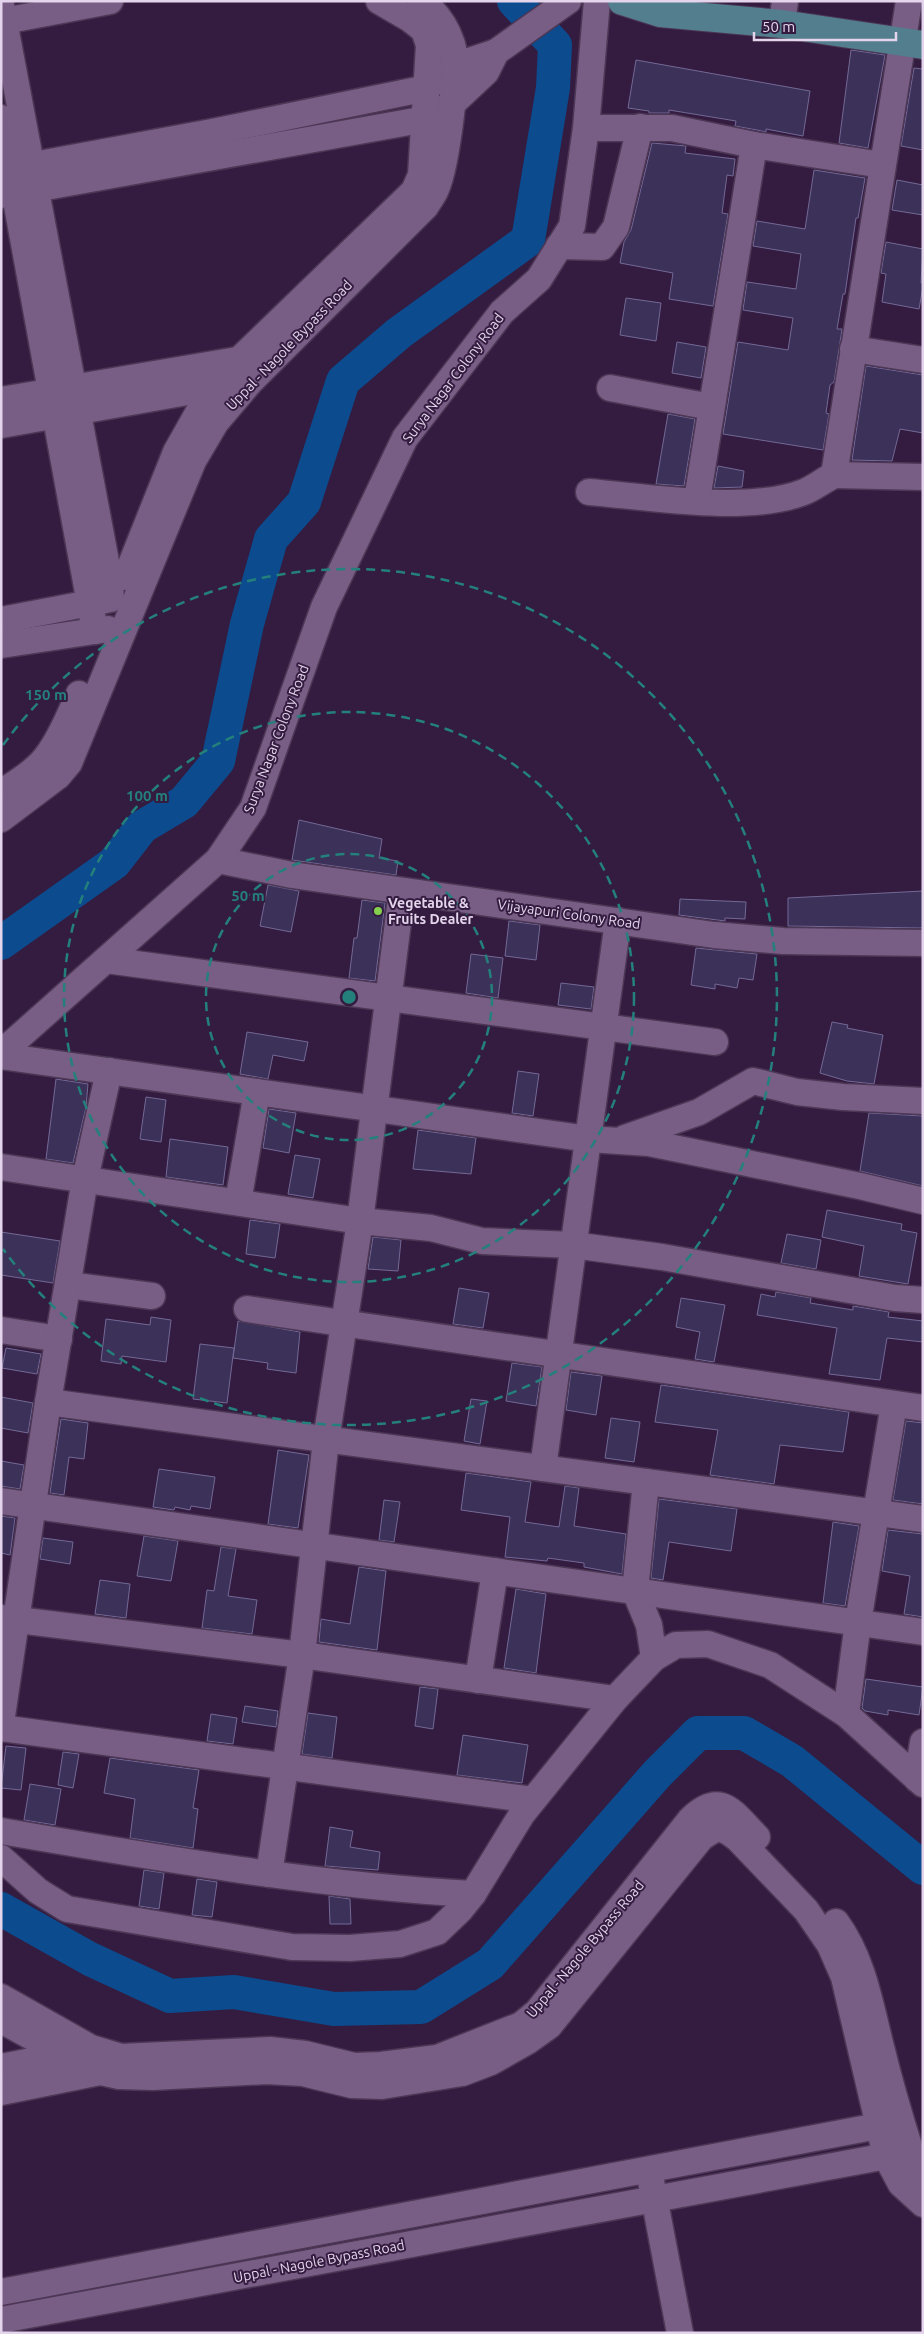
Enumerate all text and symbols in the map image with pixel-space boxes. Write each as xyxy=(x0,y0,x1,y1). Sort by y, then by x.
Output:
scale bar xyxy=(754,10,896,42)
text: 50 m xyxy=(762,18,795,35)
street label: Uppal - Nagole Bypass Road xyxy=(223,277,355,413)
street label: Surya Nagar Colony Road xyxy=(399,310,507,446)
street label: Surya Nagar Colony Road xyxy=(240,662,312,816)
text: 150 m xyxy=(25,686,67,703)
text: 100 m xyxy=(126,787,168,804)
text: 50 m xyxy=(231,887,265,904)
place label: Vegetable & Fruits Dealer xyxy=(388,895,474,927)
street label: Vijayapuri Colony Road xyxy=(497,896,641,932)
marker: Vegetable & Fruits Dealer xyxy=(372,905,384,917)
centre of rings xyxy=(340,988,358,1006)
street label: Uppal - Nagole Bypass Road xyxy=(523,1877,647,2021)
street label: Uppal - Nagole Bypass Road xyxy=(232,2237,406,2285)

